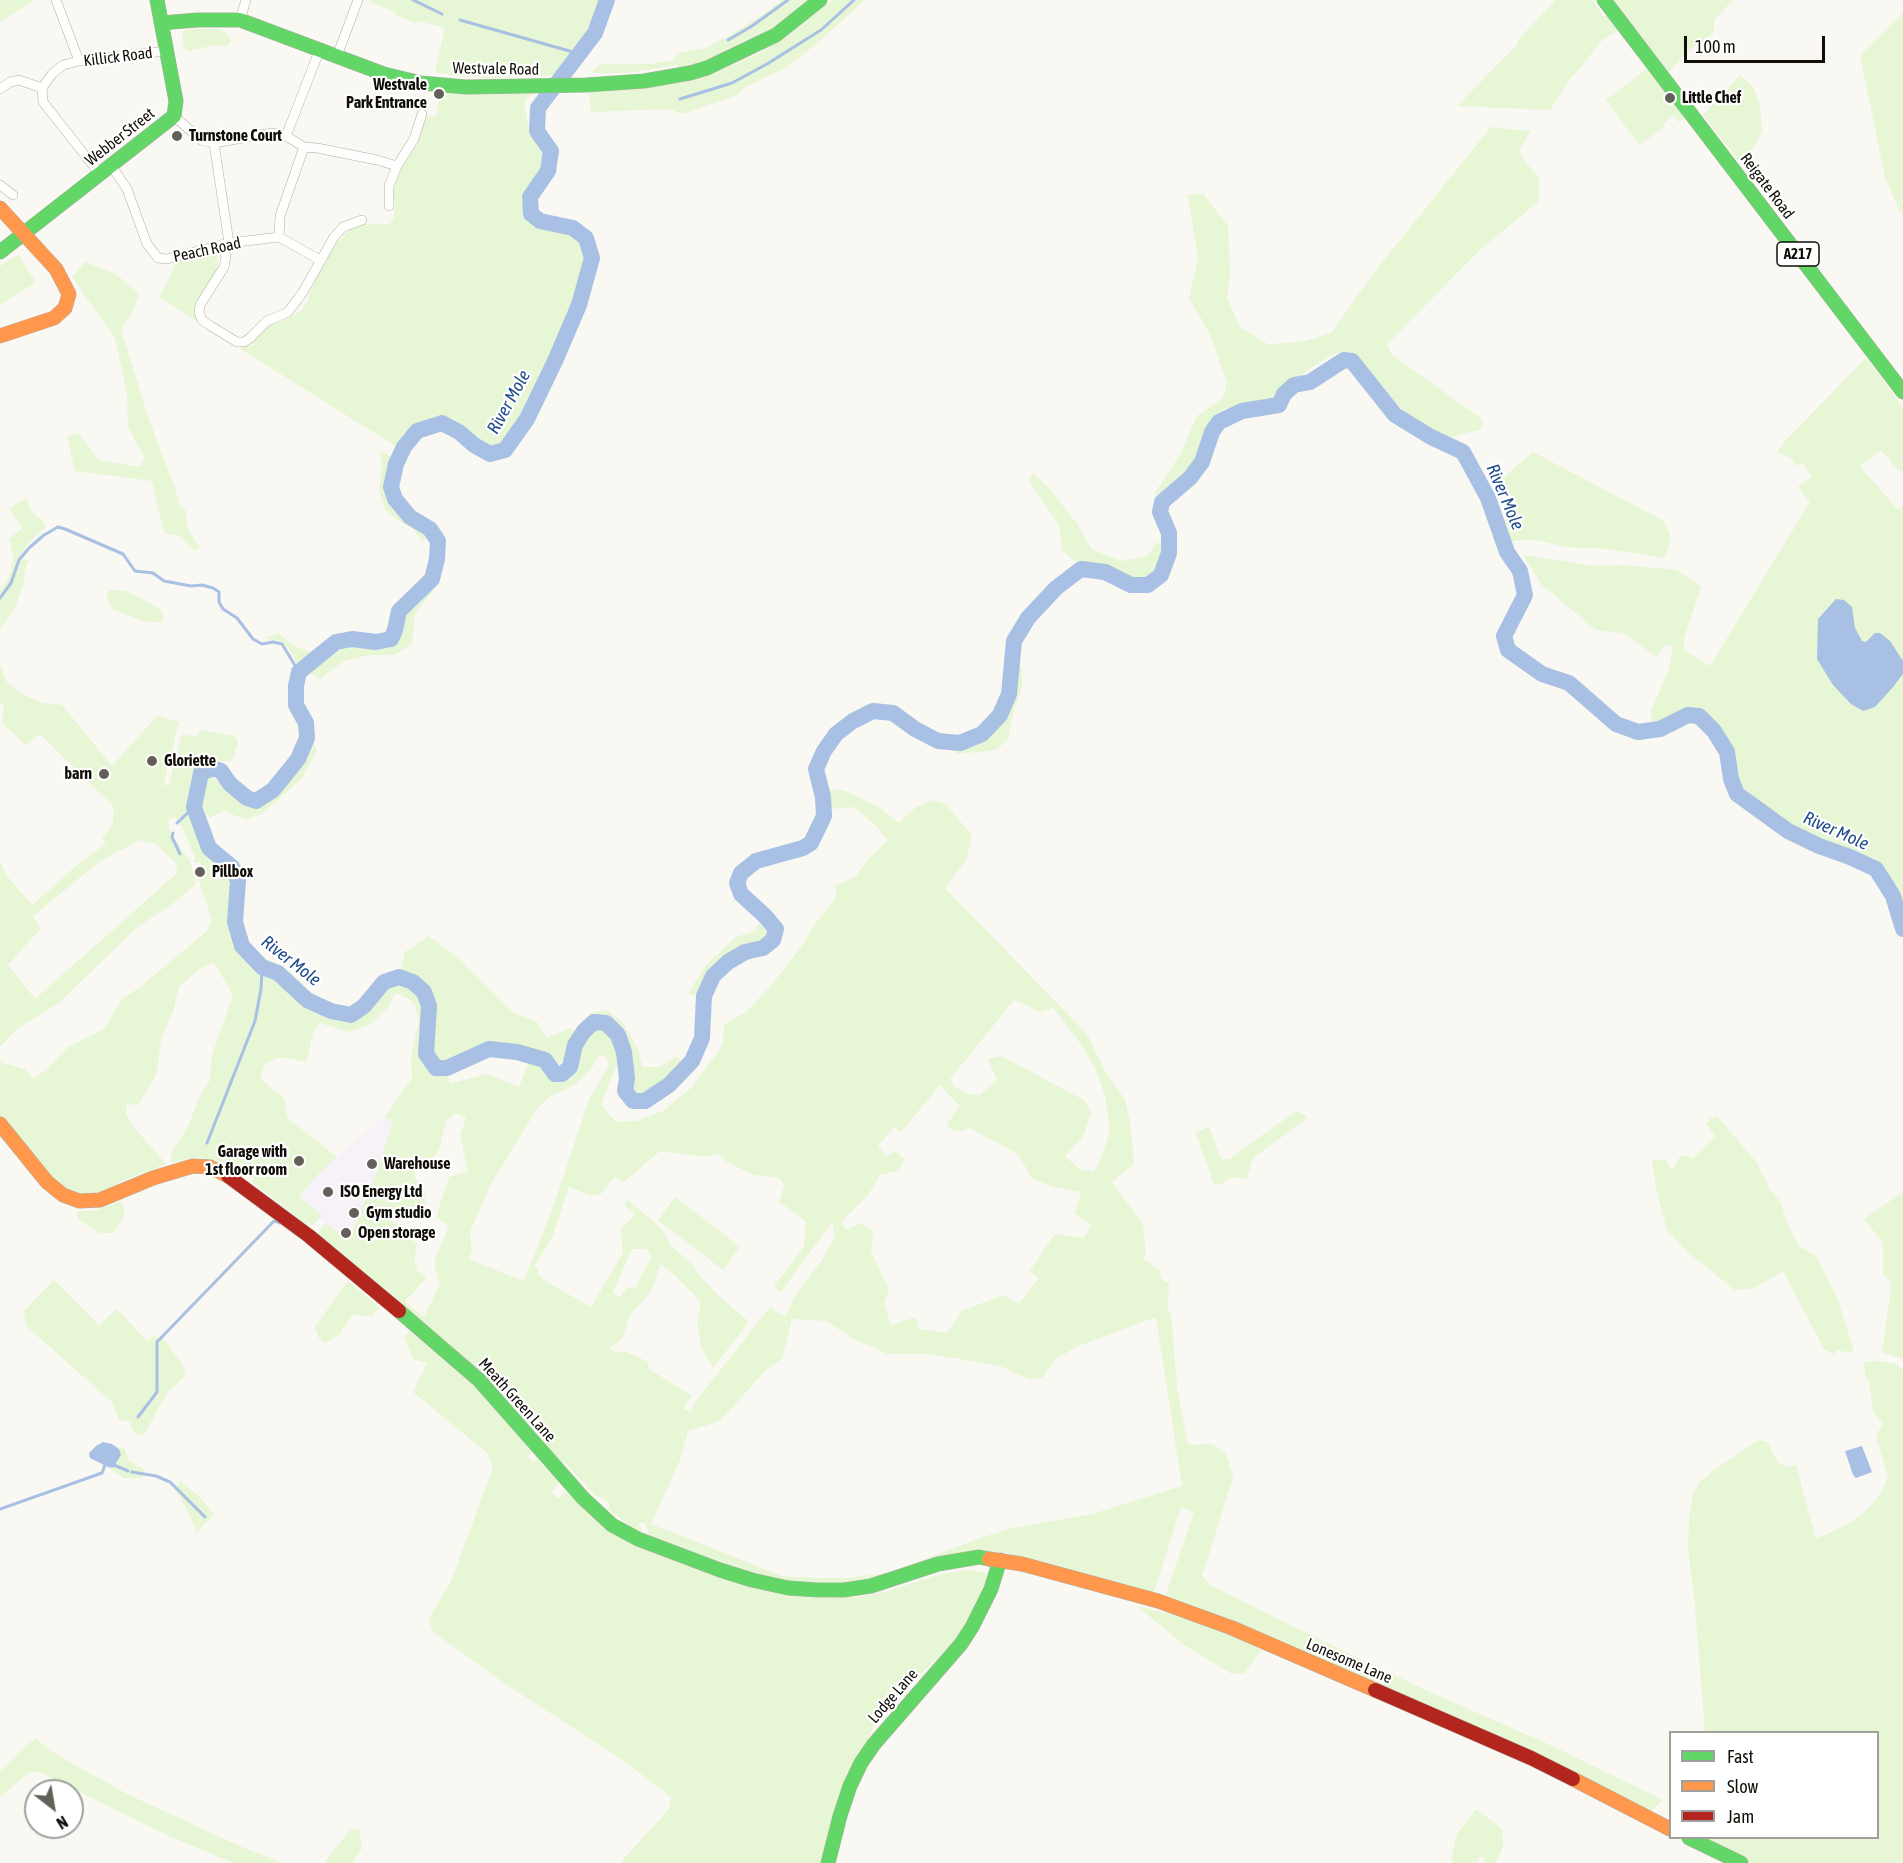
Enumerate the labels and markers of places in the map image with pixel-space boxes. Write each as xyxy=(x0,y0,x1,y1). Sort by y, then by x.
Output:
place label: Westvale Park Entrance xyxy=(346,75,427,113)
marker: Westvale Park Entrance xyxy=(432,87,446,101)
place label: Little Chef xyxy=(1682,88,1741,108)
marker: Little Chef xyxy=(1663,91,1677,105)
place label: Turnstone Court xyxy=(189,126,282,146)
marker: Turnstone Court xyxy=(170,129,184,143)
place label: Gloriette xyxy=(164,751,216,771)
marker: Gloriette xyxy=(145,754,159,768)
place label: barn xyxy=(64,764,92,784)
marker: barn xyxy=(97,767,111,781)
place label: Pillbox xyxy=(212,862,253,882)
marker: Pillbox xyxy=(193,865,207,879)
place label: Garage with 1st floor room xyxy=(205,1142,287,1180)
marker: Garage with 1st floor room xyxy=(292,1154,306,1168)
place label: Warehouse xyxy=(384,1154,450,1174)
marker: Warehouse xyxy=(365,1157,379,1171)
place label: ISO Energy Ltd xyxy=(340,1182,422,1202)
marker: ISO Energy Ltd xyxy=(321,1185,335,1199)
place label: Gym studio xyxy=(366,1203,432,1223)
marker: Gym studio xyxy=(347,1206,361,1220)
place label: Open storage xyxy=(358,1223,435,1243)
marker: Open storage xyxy=(339,1226,353,1240)

